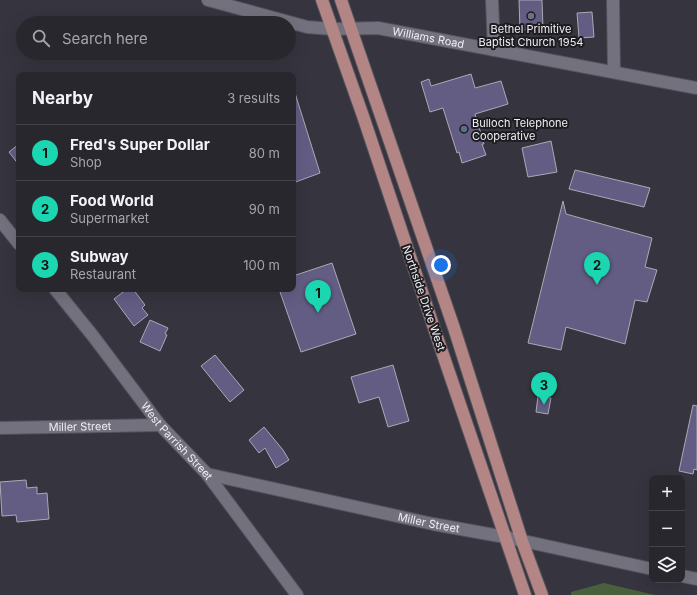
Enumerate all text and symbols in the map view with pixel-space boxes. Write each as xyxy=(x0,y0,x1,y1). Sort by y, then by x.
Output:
marker: Bethel Primitive Baptist Church 1954 xyxy=(526,11,536,21)
search box xyxy=(16,16,296,60)
place label: Bethel Primitive Baptist Church 1954 xyxy=(479,22,583,49)
street label: Williams Road xyxy=(391,24,465,51)
icon: search xyxy=(30,27,52,49)
text: Search here xyxy=(62,29,148,48)
text: Nearby xyxy=(32,88,93,108)
text: 3 results xyxy=(227,90,280,106)
place label: Bulloch Telephone Cooperative xyxy=(472,116,568,143)
marker: Bulloch Telephone Cooperative xyxy=(459,124,469,134)
text: Fred's Super Dollar xyxy=(70,135,210,154)
text: 1 xyxy=(42,145,48,161)
text: 80 m xyxy=(249,145,280,161)
text: Shop xyxy=(70,154,102,170)
text: Food World xyxy=(70,191,154,210)
text: 2 xyxy=(41,201,49,217)
text: 90 m xyxy=(249,201,280,217)
text: Supermarket xyxy=(70,210,149,226)
street label: Northside Drive West xyxy=(399,243,449,353)
text: Subway xyxy=(70,247,129,266)
pin: 2 xyxy=(584,252,610,285)
your location xyxy=(431,255,451,275)
text: 3 xyxy=(41,257,49,273)
text: 100 m xyxy=(243,257,280,273)
text: Restaurant xyxy=(70,266,136,282)
pin: 1 xyxy=(305,280,331,313)
pin: 3 xyxy=(531,372,557,405)
street label: West Parrish Street xyxy=(138,399,216,483)
street label: Miller Street xyxy=(49,419,112,434)
map controls xyxy=(649,475,685,583)
button: + xyxy=(649,475,685,511)
street label: Miller Street xyxy=(397,509,461,536)
button: − xyxy=(649,511,685,547)
button: layers xyxy=(649,547,685,583)

